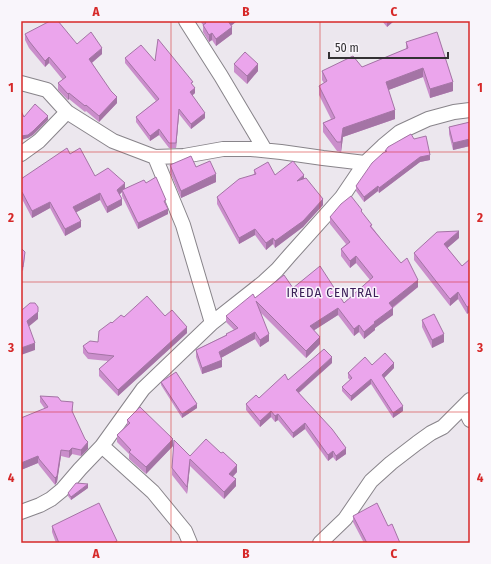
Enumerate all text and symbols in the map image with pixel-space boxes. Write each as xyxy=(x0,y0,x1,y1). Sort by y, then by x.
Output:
text: A xyxy=(91,4,100,19)
text: B xyxy=(242,4,250,19)
text: C xyxy=(391,4,398,19)
scale bar xyxy=(329,34,448,60)
text: 50 m xyxy=(335,41,359,55)
text: 1 xyxy=(8,80,14,95)
text: 1 xyxy=(477,80,483,95)
text: 2 xyxy=(7,210,14,225)
text: 2 xyxy=(476,210,483,225)
district label: IREDA CENTRAL xyxy=(286,285,380,300)
text: 3 xyxy=(7,340,14,355)
text: 3 xyxy=(476,340,483,355)
text: 4 xyxy=(8,470,15,485)
text: 4 xyxy=(477,470,484,485)
text: A xyxy=(91,546,100,561)
text: B xyxy=(242,546,250,561)
text: C xyxy=(391,546,398,561)

